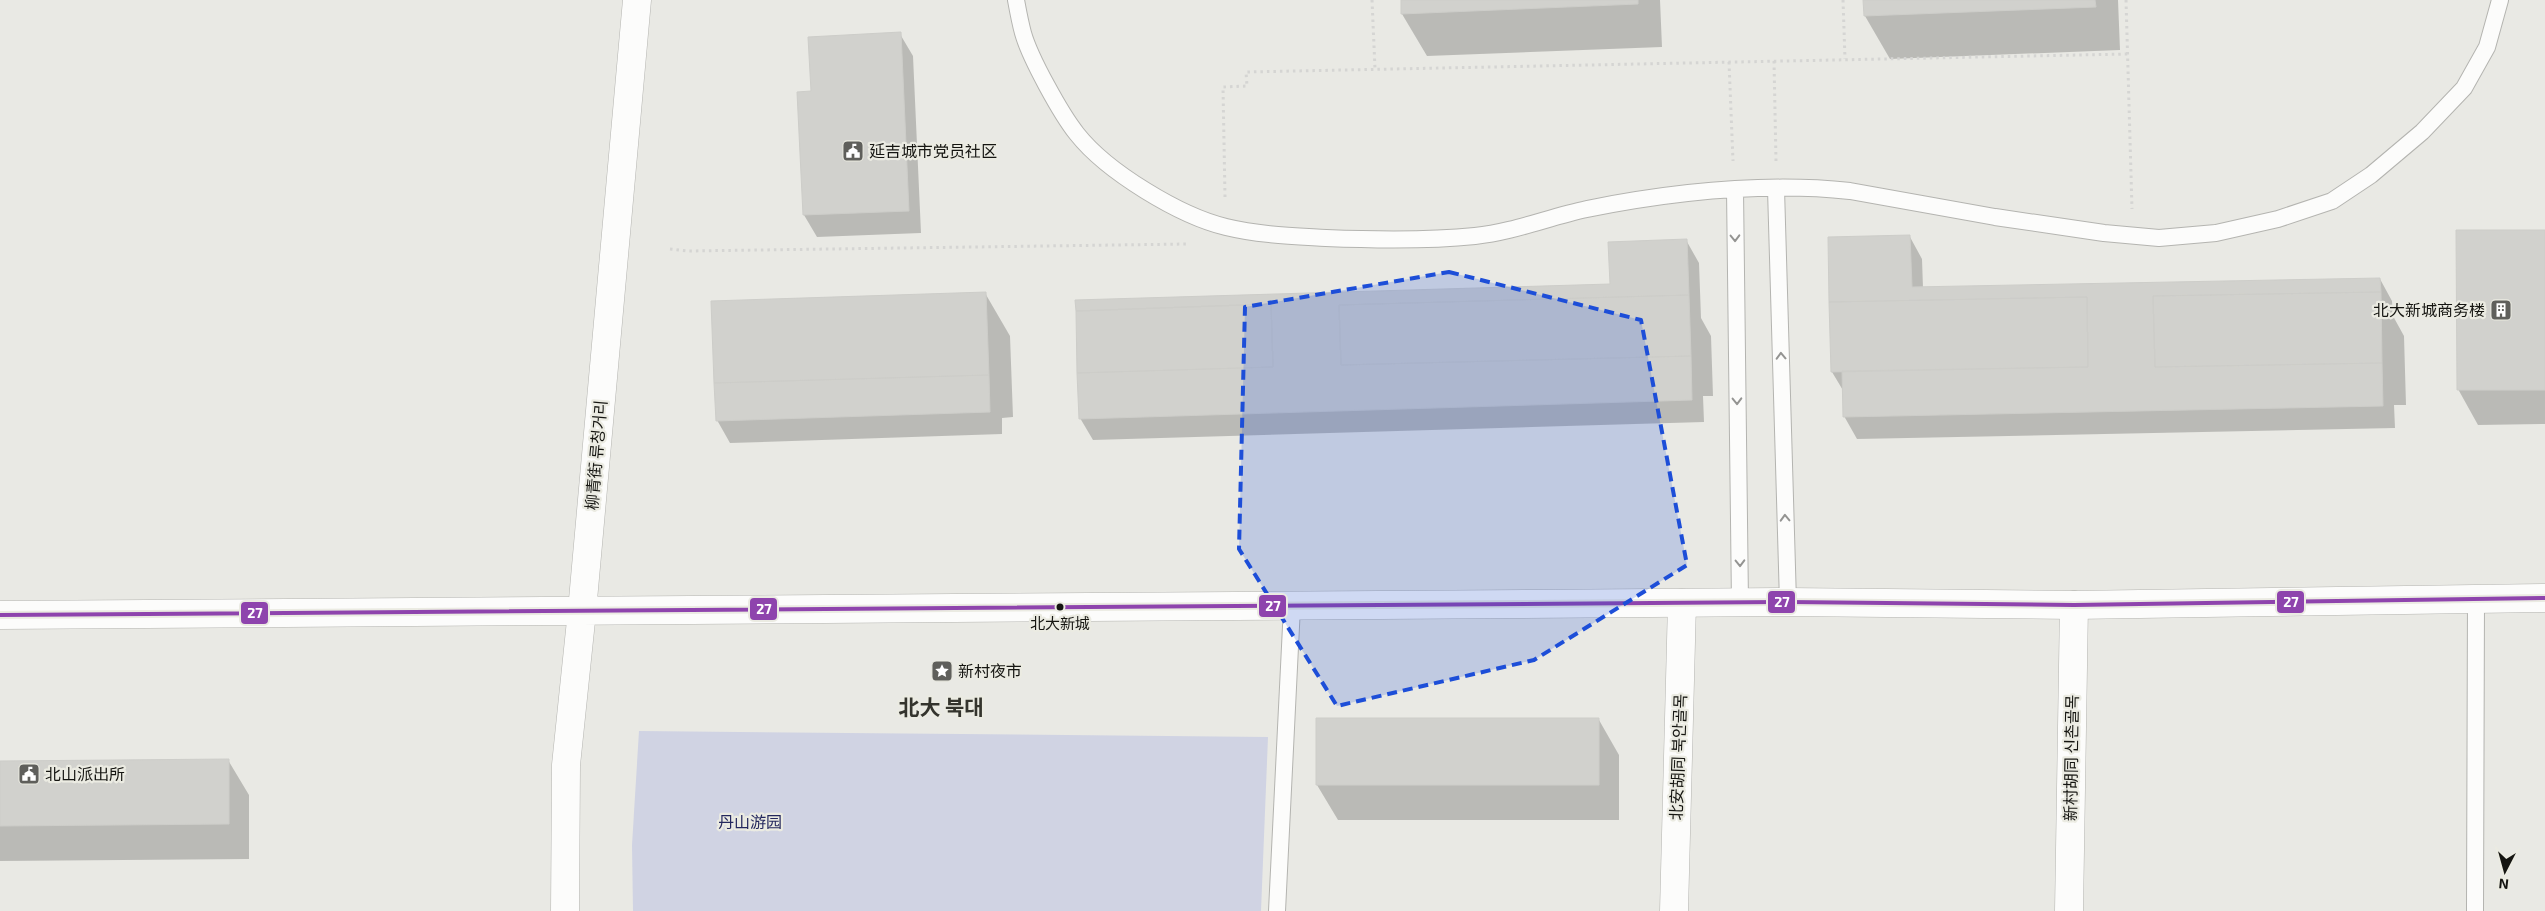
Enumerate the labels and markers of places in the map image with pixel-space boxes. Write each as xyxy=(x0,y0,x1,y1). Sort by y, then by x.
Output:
public building icon: 延吉城市党员社区 xyxy=(841,139,865,163)
place label: 延吉城市党员社区 xyxy=(869,141,997,160)
building icon: 北大新城商务楼 xyxy=(2489,298,2513,322)
place label: 北大新城商务楼 xyxy=(2373,300,2485,319)
marker: 北大新城 xyxy=(1055,602,1065,612)
place label: 北大新城 xyxy=(1030,614,1090,632)
place icon: 新村夜市 xyxy=(930,659,954,683)
place label: 新村夜市 xyxy=(958,661,1022,680)
public building icon: 北山派出所 xyxy=(17,762,41,786)
place label: 北山派出所 xyxy=(45,764,125,783)

